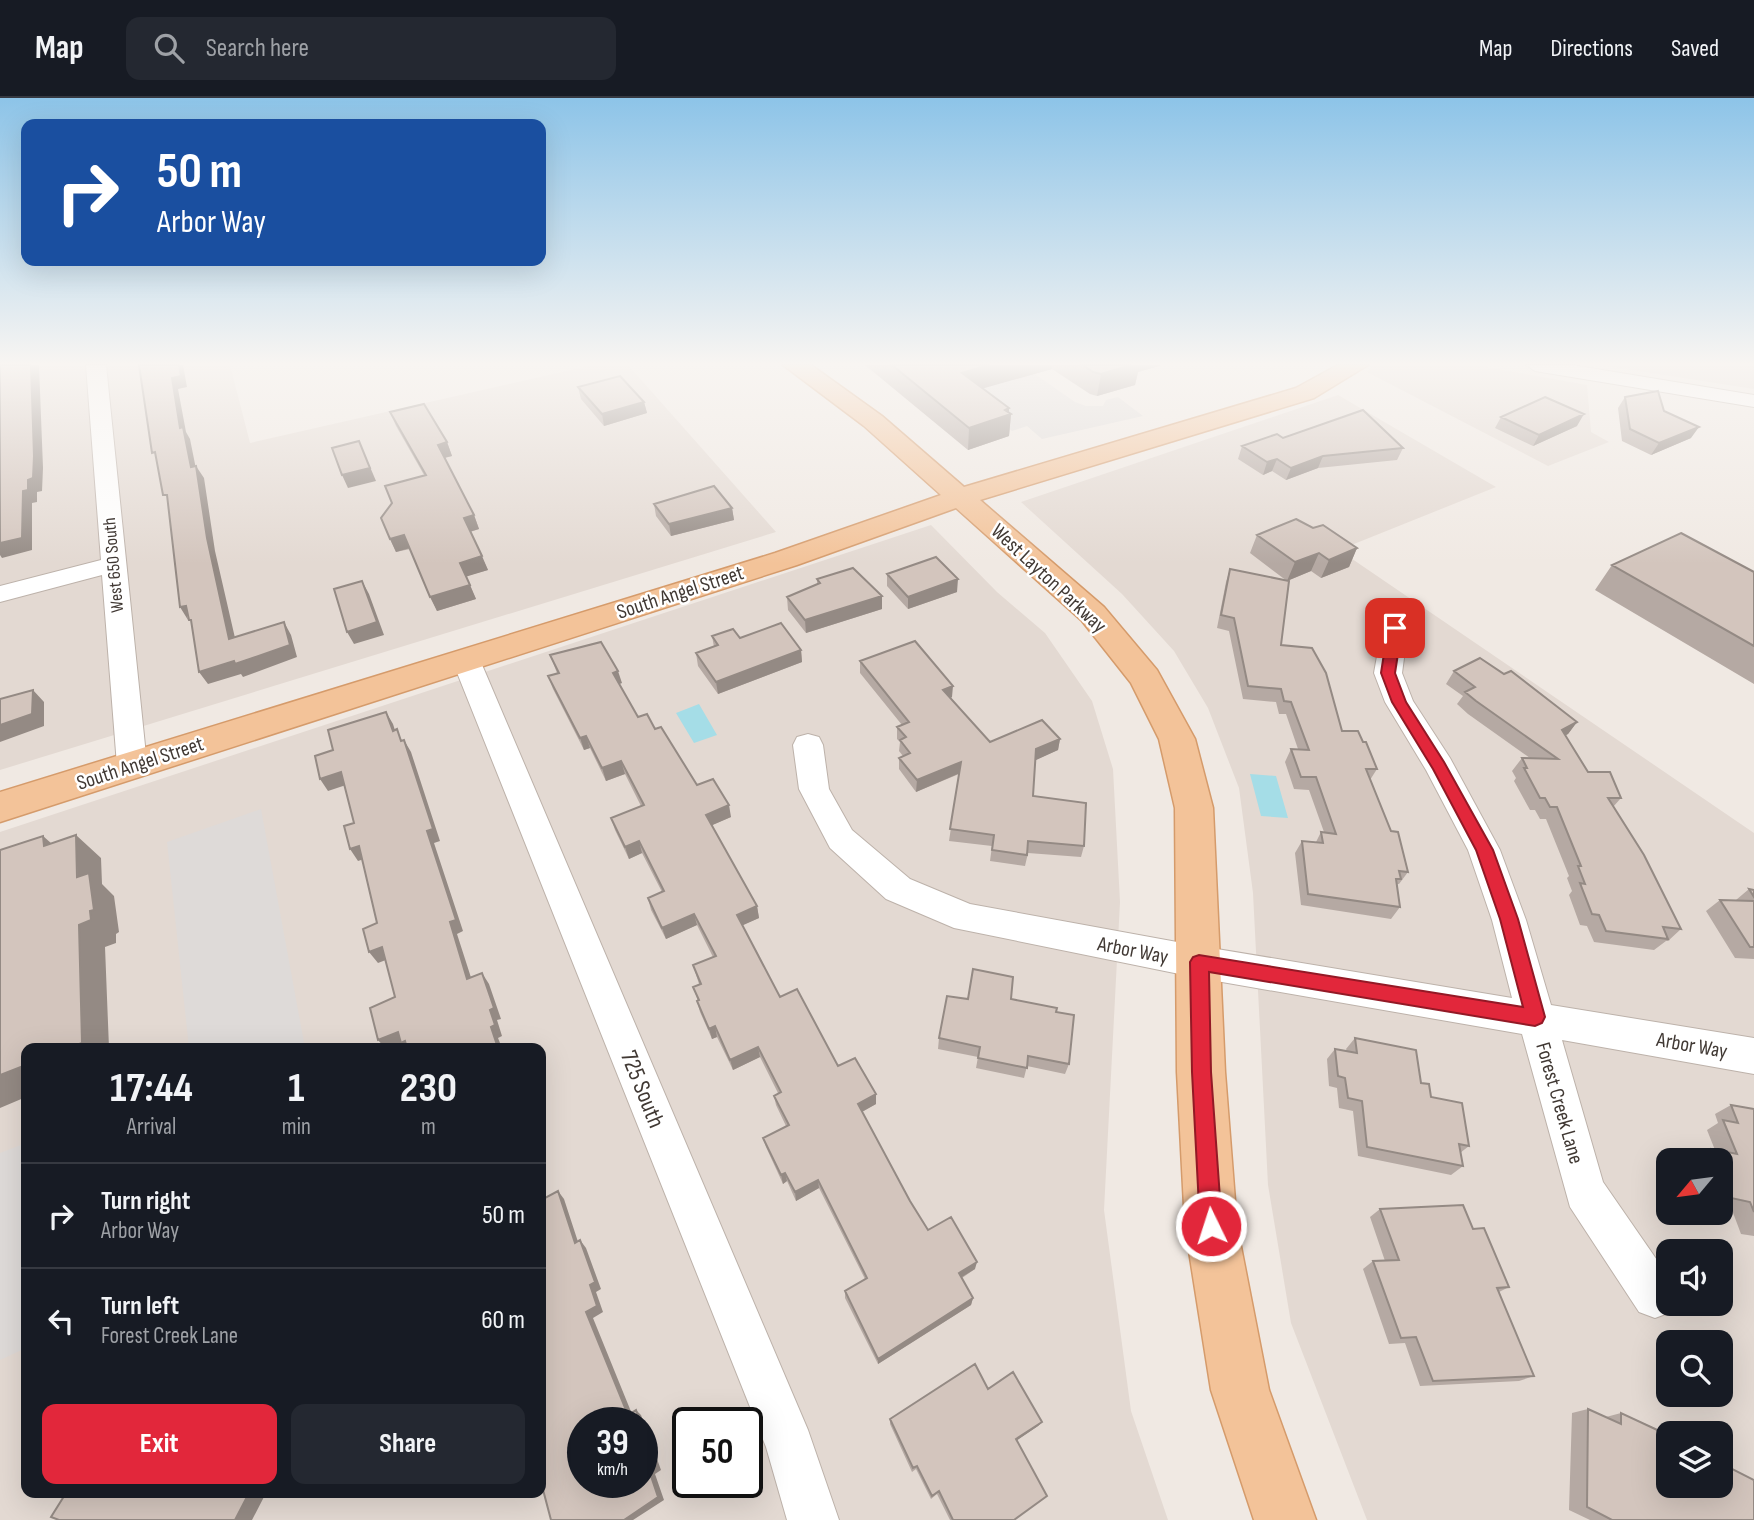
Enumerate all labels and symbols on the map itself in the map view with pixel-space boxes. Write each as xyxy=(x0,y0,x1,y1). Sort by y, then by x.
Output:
street label: West 650 South xyxy=(99,517,128,613)
street label: West Layton Parkway xyxy=(986,519,1112,638)
street label: South Angel Street xyxy=(614,560,747,625)
pin xyxy=(1365,598,1425,658)
street label: South Angel Street xyxy=(74,731,207,796)
street label: Arbor Way xyxy=(1095,931,1170,970)
street label: Arbor Way xyxy=(1654,1027,1729,1064)
street label: Forest Creek Lane xyxy=(1530,1040,1589,1167)
street label: 725 South xyxy=(614,1046,671,1132)
north arrow xyxy=(1656,1148,1732,1225)
position arrow xyxy=(1174,1189,1248,1263)
speed limit sign: 50 xyxy=(672,1407,763,1498)

